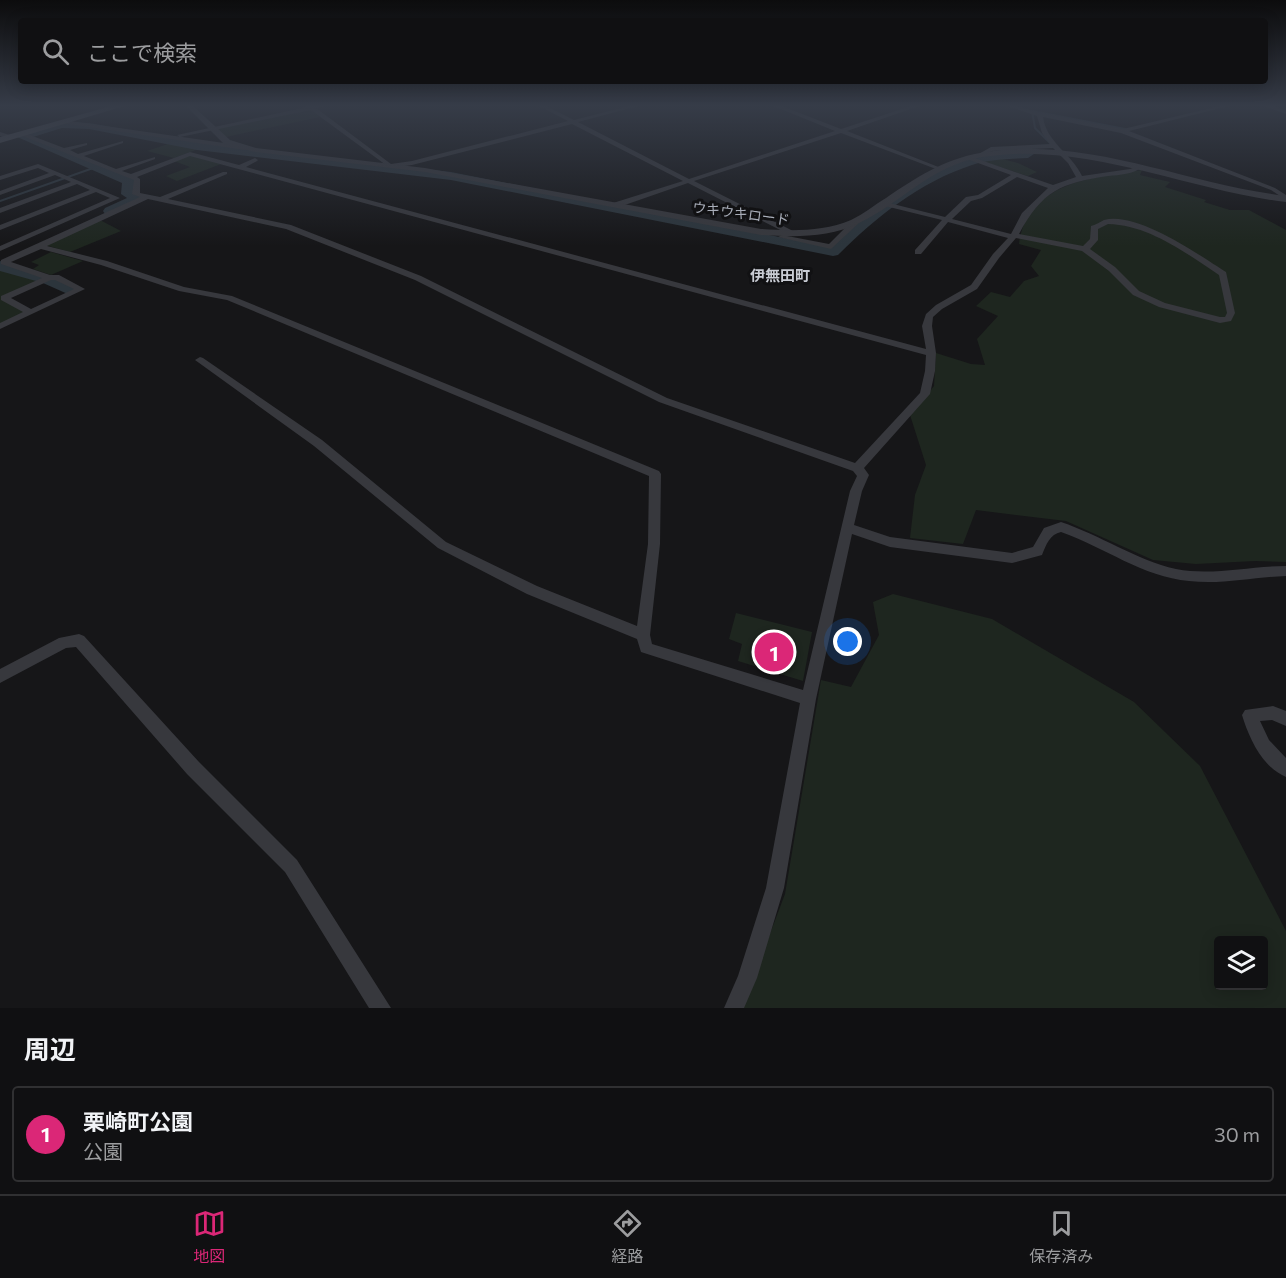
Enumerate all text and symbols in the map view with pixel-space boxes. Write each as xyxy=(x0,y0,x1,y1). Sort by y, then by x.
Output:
search box xyxy=(18,18,1268,84)
icon: search xyxy=(39,35,72,68)
text: ここで検索 xyxy=(87,39,197,66)
street label: ウキウキロード xyxy=(691,198,791,228)
district label: 伊無田町 xyxy=(750,266,810,284)
your location xyxy=(833,627,862,656)
pin: 1 xyxy=(754,630,794,674)
map controls xyxy=(1214,936,1268,990)
button: layers xyxy=(1214,936,1268,990)
text: 周辺 xyxy=(24,1033,76,1064)
text: 栗崎町公園 xyxy=(83,1108,193,1135)
text: 1 xyxy=(41,1122,50,1146)
text: 30 m xyxy=(1214,1122,1260,1146)
text: 公園 xyxy=(83,1139,123,1163)
tab: 地図 xyxy=(193,1207,226,1267)
tab: 経路 xyxy=(611,1207,644,1267)
tab: 保存済み xyxy=(1029,1207,1093,1267)

